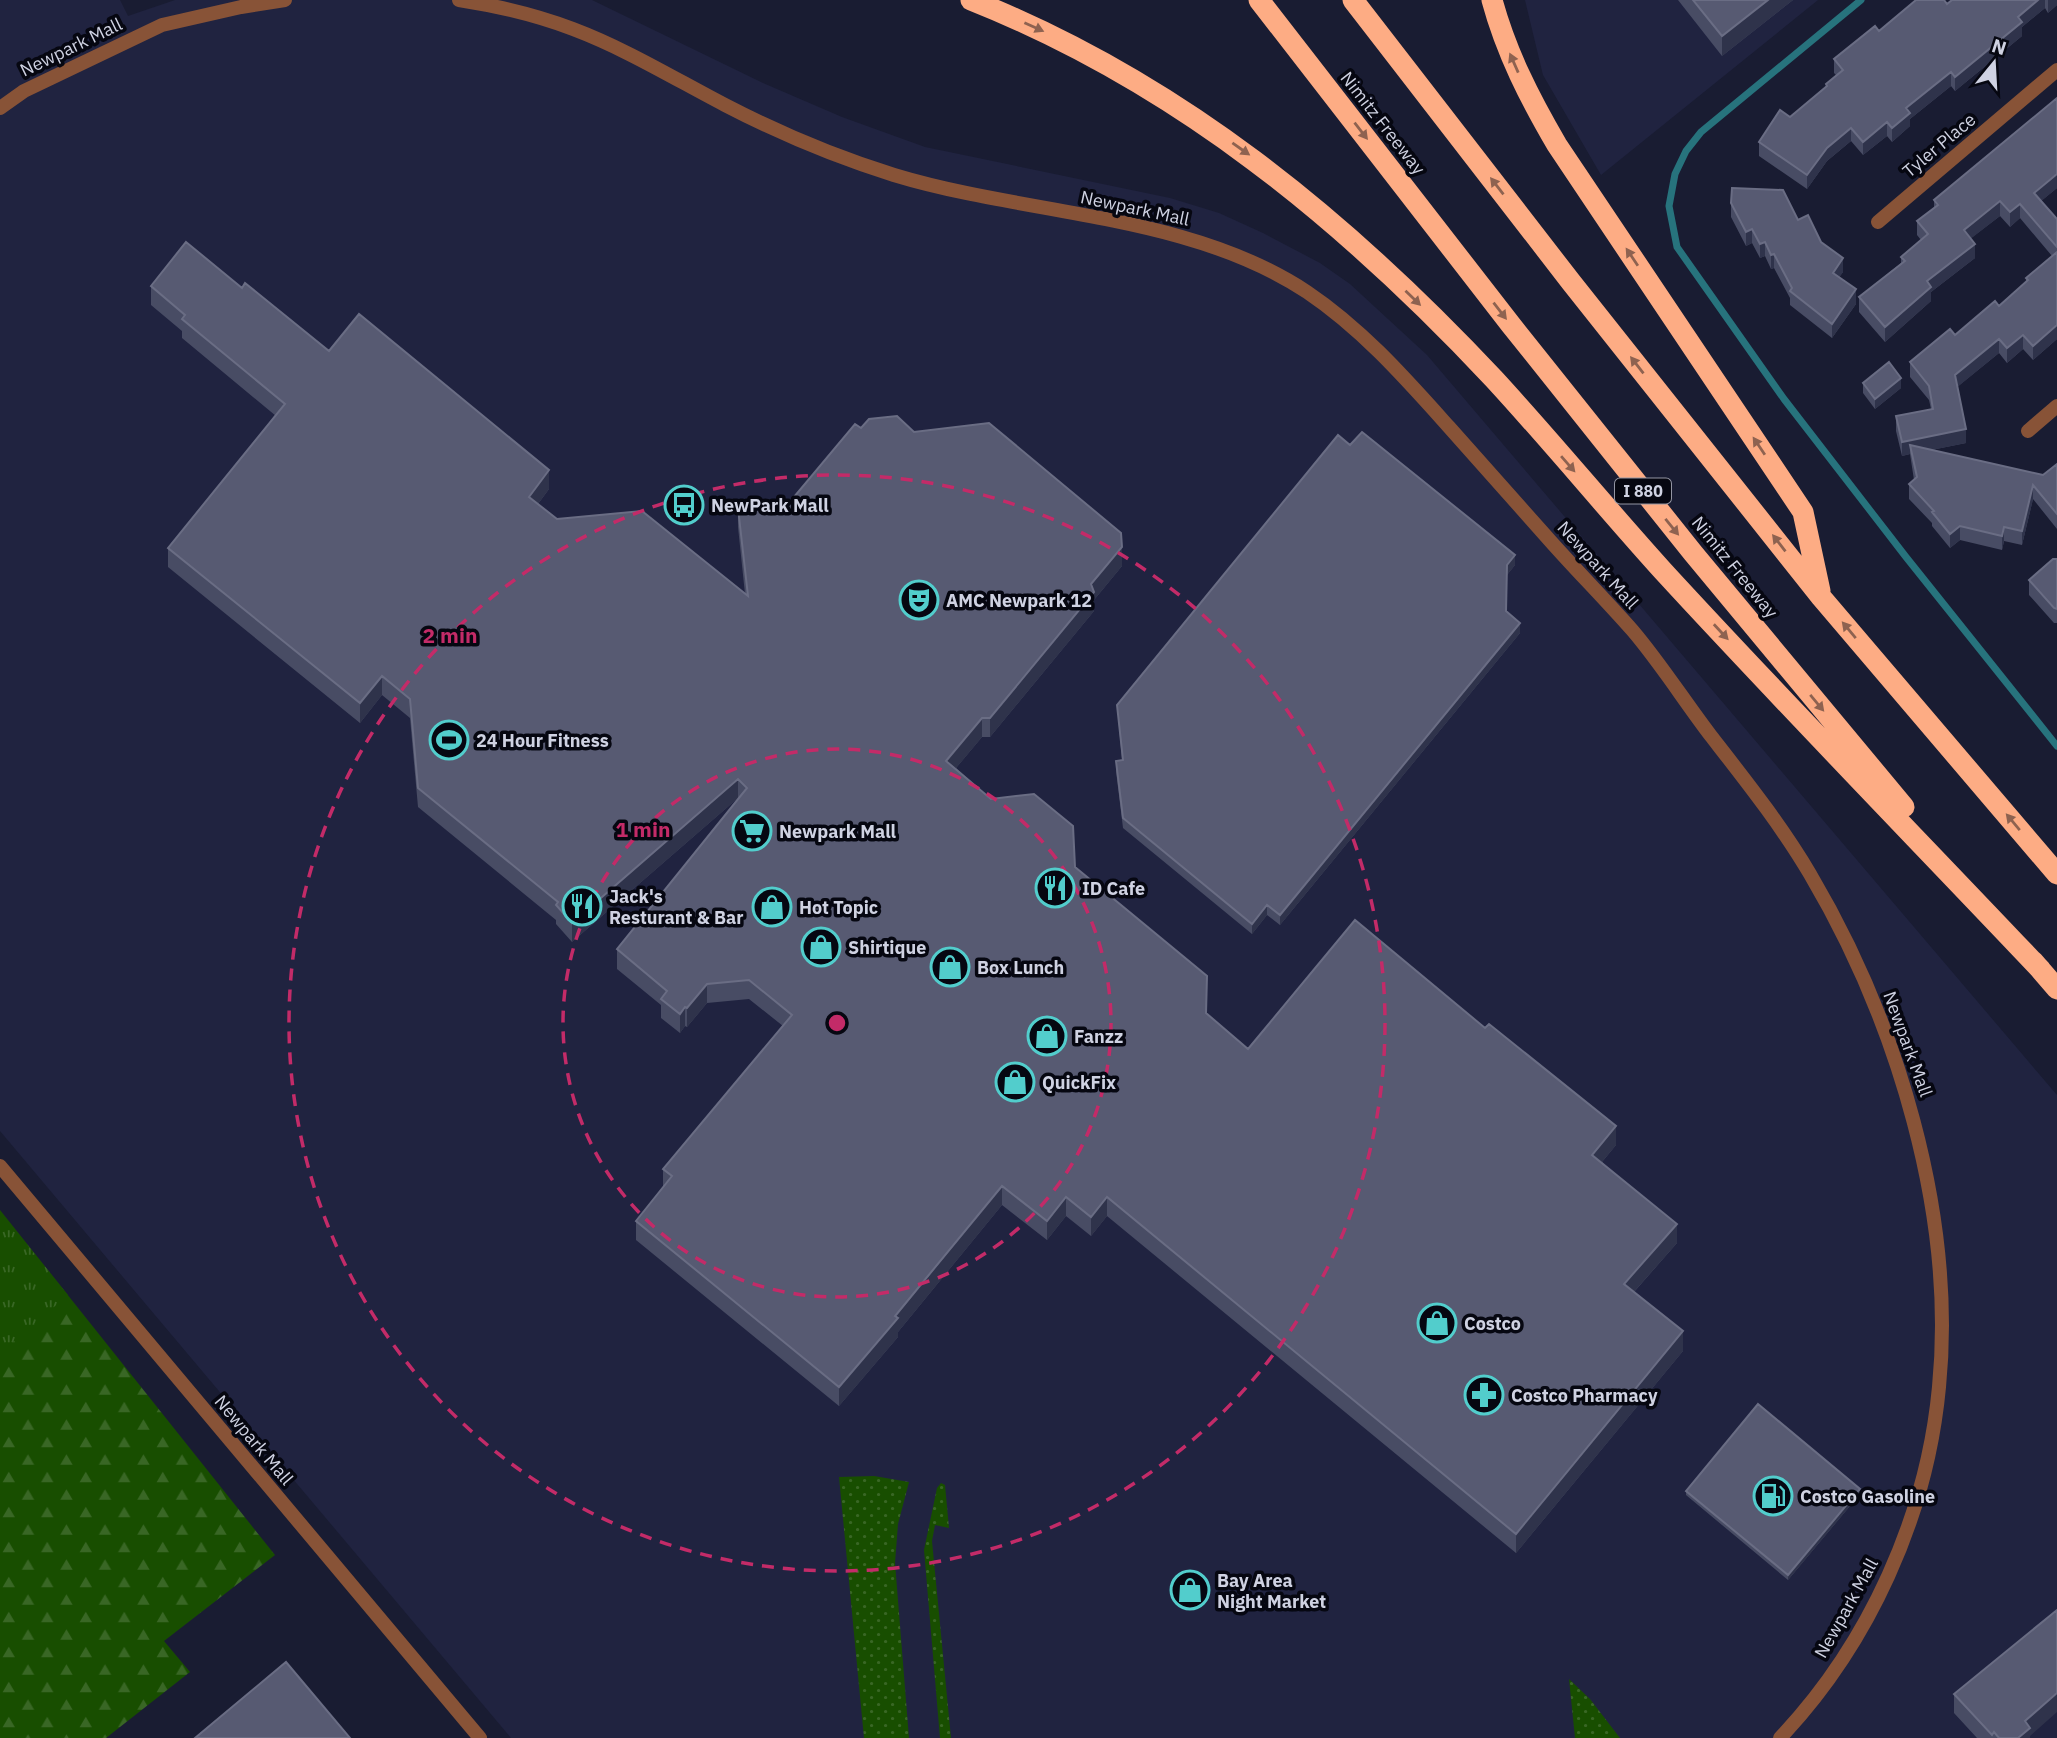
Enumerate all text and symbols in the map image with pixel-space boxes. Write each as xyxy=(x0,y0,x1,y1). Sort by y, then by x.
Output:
street label: Newpark Mall xyxy=(16,12,126,82)
one-way arrow xyxy=(1024,21,1044,33)
north arrow xyxy=(1959,28,2029,98)
text: N xyxy=(1989,33,2010,60)
one-way arrow xyxy=(1508,53,1520,73)
street label: Nimitz Freeway xyxy=(1336,67,1430,179)
street label: Tyler Place xyxy=(1898,108,1980,182)
one-way arrow xyxy=(1353,122,1368,140)
one-way arrow xyxy=(1232,142,1250,156)
one-way arrow xyxy=(1490,177,1504,195)
street label: Newpark Mall xyxy=(1078,185,1192,231)
one-way arrow xyxy=(1625,248,1639,266)
one-way arrow xyxy=(1404,290,1421,306)
one-way arrow xyxy=(1492,302,1507,320)
one-way arrow xyxy=(1631,356,1645,374)
one-way arrow xyxy=(1752,437,1766,455)
one-way arrow xyxy=(1560,455,1576,473)
road number: I 880 xyxy=(1615,478,1671,504)
bus stop icon: NewPark Mall xyxy=(663,484,705,526)
place label: NewPark Mall xyxy=(711,494,829,517)
street label: Nimitz Freeway xyxy=(1687,511,1783,623)
street label: Newpark Mall xyxy=(1552,516,1644,614)
one-way arrow xyxy=(1665,518,1680,536)
one-way arrow xyxy=(1771,535,1786,553)
theatre icon: AMC Newpark 12 xyxy=(898,579,940,621)
place label: AMC Newpark 12 xyxy=(946,589,1092,612)
text: 2 min xyxy=(423,621,477,649)
one-way arrow xyxy=(1842,621,1857,639)
one-way arrow xyxy=(1713,624,1729,641)
one-way arrow xyxy=(1809,694,1824,711)
sports icon: 24 Hour Fitness xyxy=(428,719,470,761)
place label: 24 Hour Fitness xyxy=(476,729,609,752)
supermarket icon: Newpark Mall xyxy=(731,810,773,852)
one-way arrow xyxy=(2005,813,2021,831)
text: 1 min xyxy=(616,815,670,843)
place label: Newpark Mall xyxy=(779,820,897,843)
restaurant icon: ID Cafe xyxy=(1034,867,1076,909)
place label: ID Cafe xyxy=(1082,877,1145,900)
restaurant icon: Jack's Resturant & Bar xyxy=(561,885,603,927)
place label: Jack's Resturant & Bar xyxy=(609,885,743,929)
shop icon: Hot Topic xyxy=(751,886,793,928)
place label: Hot Topic xyxy=(799,896,878,919)
shop icon: Shirtique xyxy=(800,926,842,968)
place label: Shirtique xyxy=(848,936,926,959)
shop icon: Box Lunch xyxy=(929,946,971,988)
place label: Box Lunch xyxy=(977,956,1064,979)
street label: Newpark Mall xyxy=(1878,988,1938,1100)
centre of rings xyxy=(825,1011,849,1035)
shop icon: Fanzz xyxy=(1026,1015,1068,1057)
place label: Fanzz xyxy=(1074,1025,1123,1048)
shop icon: QuickFix xyxy=(994,1061,1036,1103)
place label: QuickFix xyxy=(1042,1071,1116,1094)
shop icon: Costco xyxy=(1416,1302,1458,1344)
place label: Costco xyxy=(1464,1312,1521,1335)
pharmacy icon: Costco Pharmacy xyxy=(1463,1374,1505,1416)
place label: Costco Pharmacy xyxy=(1511,1384,1658,1407)
street label: Newpark Mall xyxy=(210,1390,298,1490)
fuel station icon: Costco Gasoline xyxy=(1752,1475,1794,1517)
place label: Costco Gasoline xyxy=(1800,1485,1935,1508)
street label: Newpark Mall xyxy=(1809,1554,1883,1662)
shop icon: Bay Area Night Market xyxy=(1169,1569,1211,1611)
place label: Bay Area Night Market xyxy=(1217,1569,1326,1613)

